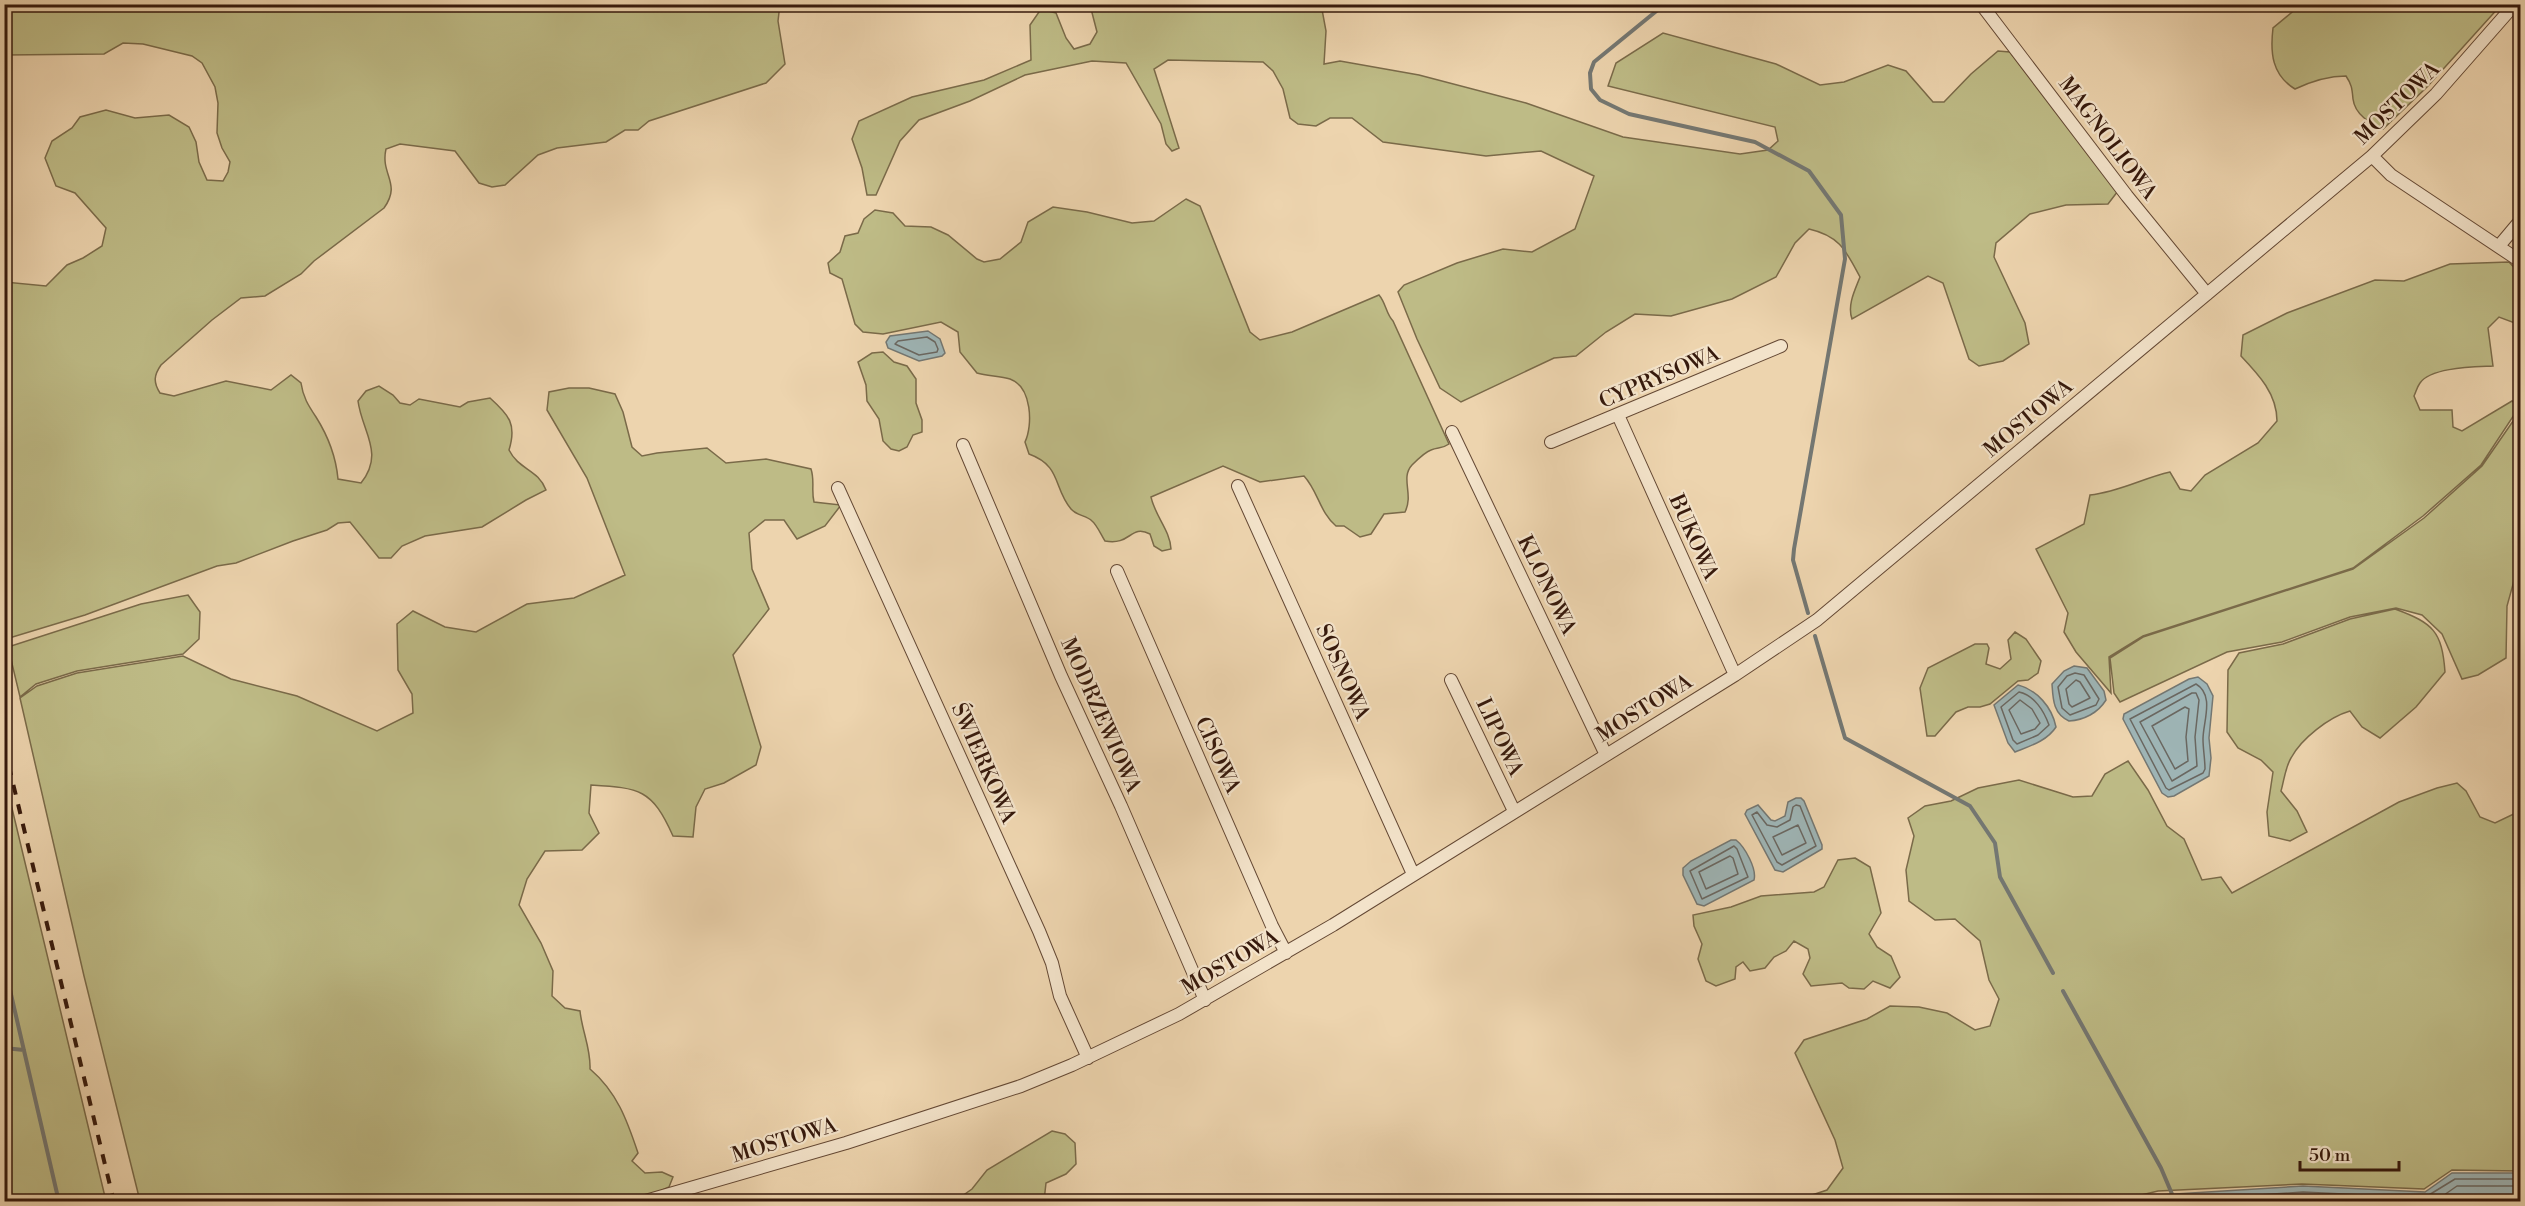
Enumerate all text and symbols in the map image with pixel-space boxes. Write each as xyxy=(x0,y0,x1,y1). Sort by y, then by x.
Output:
street label: MOSTOWA xyxy=(2350,56,2446,151)
street label: MAGNOLIOWA xyxy=(2052,72,2162,206)
street label: CYPRYSOWA xyxy=(1595,341,1724,415)
street label: MOSTOWA xyxy=(1979,374,2079,464)
street label: BUKOWA xyxy=(1662,490,1724,585)
street label: KLONOWA xyxy=(1511,531,1582,640)
street label: SOSNOWA xyxy=(1309,620,1375,725)
street label: MODRZEWIOWA xyxy=(1054,634,1146,798)
street label: MOSTOWA xyxy=(1592,669,1698,749)
street label: LIPOWA xyxy=(1470,694,1529,781)
street label: ŚWIERKOWA xyxy=(945,698,1024,828)
street label: CISOWA xyxy=(1189,713,1246,798)
street label: MOSTOWA xyxy=(1177,924,1285,1001)
street label: MOSTOWA xyxy=(729,1112,841,1169)
scale bar xyxy=(2300,1134,2399,1172)
text: 50 m xyxy=(2309,1144,2351,1167)

